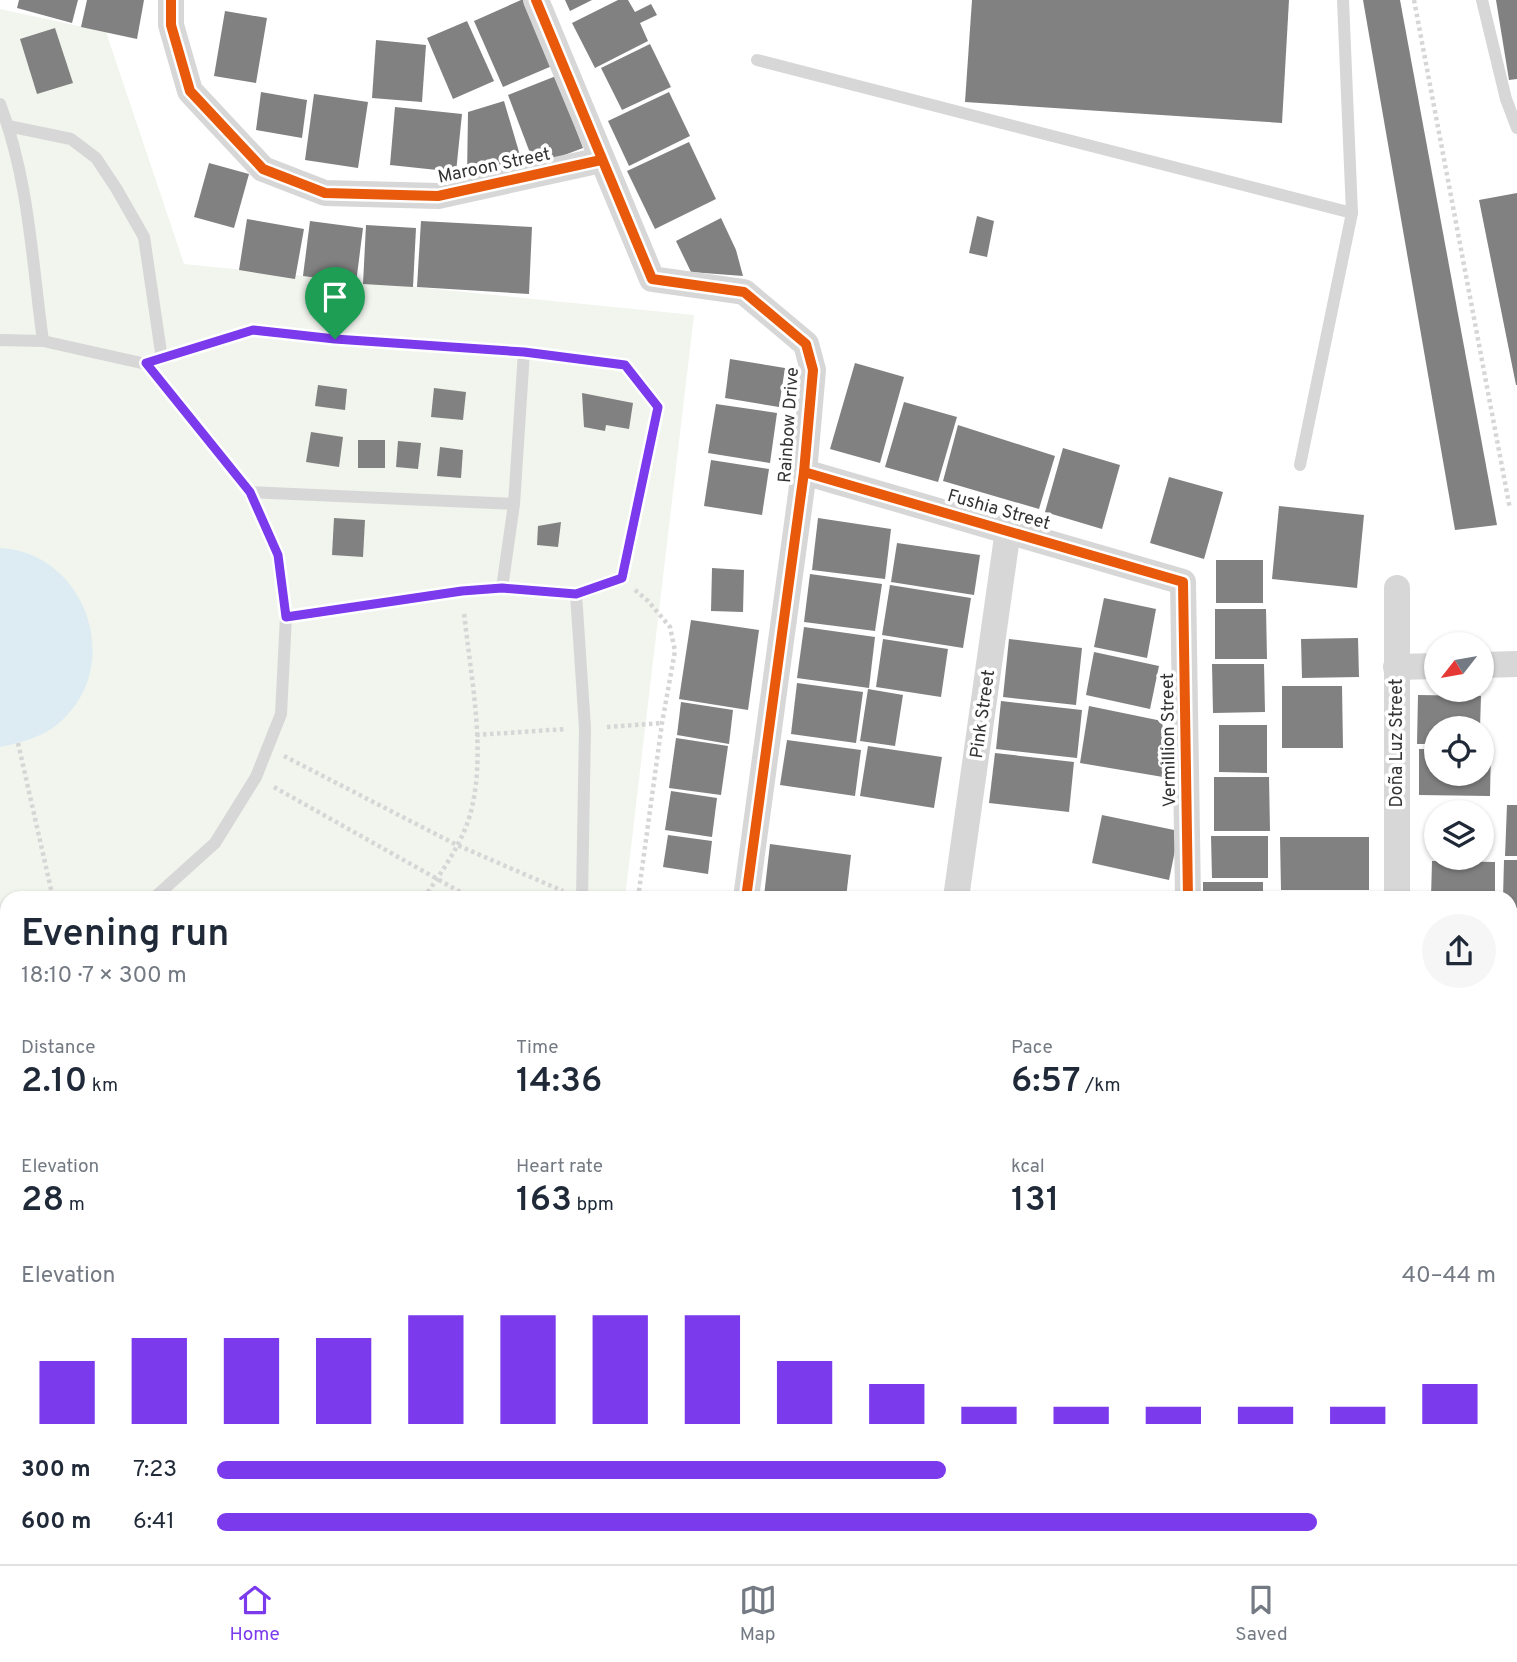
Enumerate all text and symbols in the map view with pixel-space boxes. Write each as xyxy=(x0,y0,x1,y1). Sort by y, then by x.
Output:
street label: Maroon Street xyxy=(436,143,553,190)
pin xyxy=(305,267,365,339)
icon: arrive xyxy=(316,278,354,316)
street label: Rainbow Drive xyxy=(774,366,805,484)
street label: Fushia Street xyxy=(944,485,1053,536)
north arrow xyxy=(1424,632,1494,702)
map controls xyxy=(1424,632,1494,870)
street label: Pink Street xyxy=(966,668,1001,760)
street label: Vermillion Street xyxy=(1157,673,1182,807)
street label: Doña Luz Street xyxy=(1386,678,1409,808)
button: locate xyxy=(1424,716,1494,786)
button: layers xyxy=(1424,800,1494,870)
text: Evening run xyxy=(21,911,229,960)
button: share xyxy=(1422,914,1496,988)
text: 18:10 · 7 × 300 m xyxy=(21,962,187,991)
text: Distance xyxy=(21,1036,96,1060)
text: Time xyxy=(516,1036,559,1060)
text: Pace xyxy=(1011,1036,1053,1060)
text: 2.10 xyxy=(21,1060,87,1104)
text: 14:36 xyxy=(516,1060,602,1104)
text: 6:57 xyxy=(1011,1060,1081,1104)
text: km xyxy=(87,1074,118,1098)
text: /km xyxy=(1081,1074,1121,1098)
text: Elevation xyxy=(21,1155,99,1179)
text: Heart rate xyxy=(516,1155,603,1179)
text: kcal xyxy=(1011,1155,1045,1179)
text: 28 xyxy=(21,1179,64,1223)
text: 163 xyxy=(516,1179,572,1223)
text: 131 xyxy=(1011,1179,1059,1223)
text: m xyxy=(64,1193,85,1217)
text: bpm xyxy=(572,1193,614,1217)
text: Elevation xyxy=(21,1262,116,1291)
text: 40–44 m xyxy=(1402,1262,1496,1291)
text: 300 m xyxy=(21,1456,91,1485)
text: 7:23 xyxy=(133,1456,177,1485)
text: 600 m xyxy=(21,1508,91,1537)
text: 6:41 xyxy=(133,1508,175,1537)
tab: Home xyxy=(229,1581,280,1647)
tab: Map xyxy=(739,1581,777,1647)
tab: Saved xyxy=(1235,1581,1288,1647)

